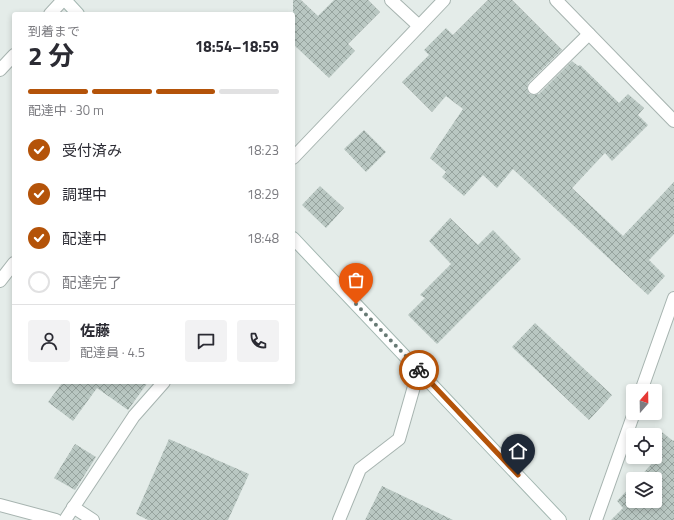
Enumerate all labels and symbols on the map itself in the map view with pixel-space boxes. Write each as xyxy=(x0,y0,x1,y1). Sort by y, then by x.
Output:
pin xyxy=(339,263,373,304)
courier xyxy=(399,350,439,390)
north arrow xyxy=(626,384,662,420)
pin xyxy=(501,434,535,475)

